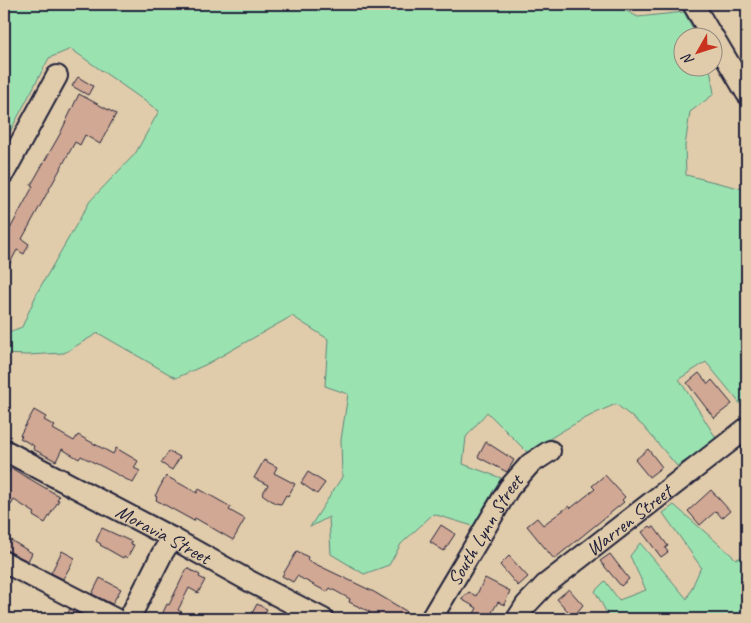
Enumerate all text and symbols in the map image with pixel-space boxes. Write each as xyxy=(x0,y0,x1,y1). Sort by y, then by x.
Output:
north arrow xyxy=(674,28,724,78)
text: N xyxy=(677,49,698,69)
street label: South Lynn Street xyxy=(441,467,529,590)
street label: Warren Street xyxy=(581,477,679,561)
street label: Moravia Street xyxy=(112,498,217,571)

